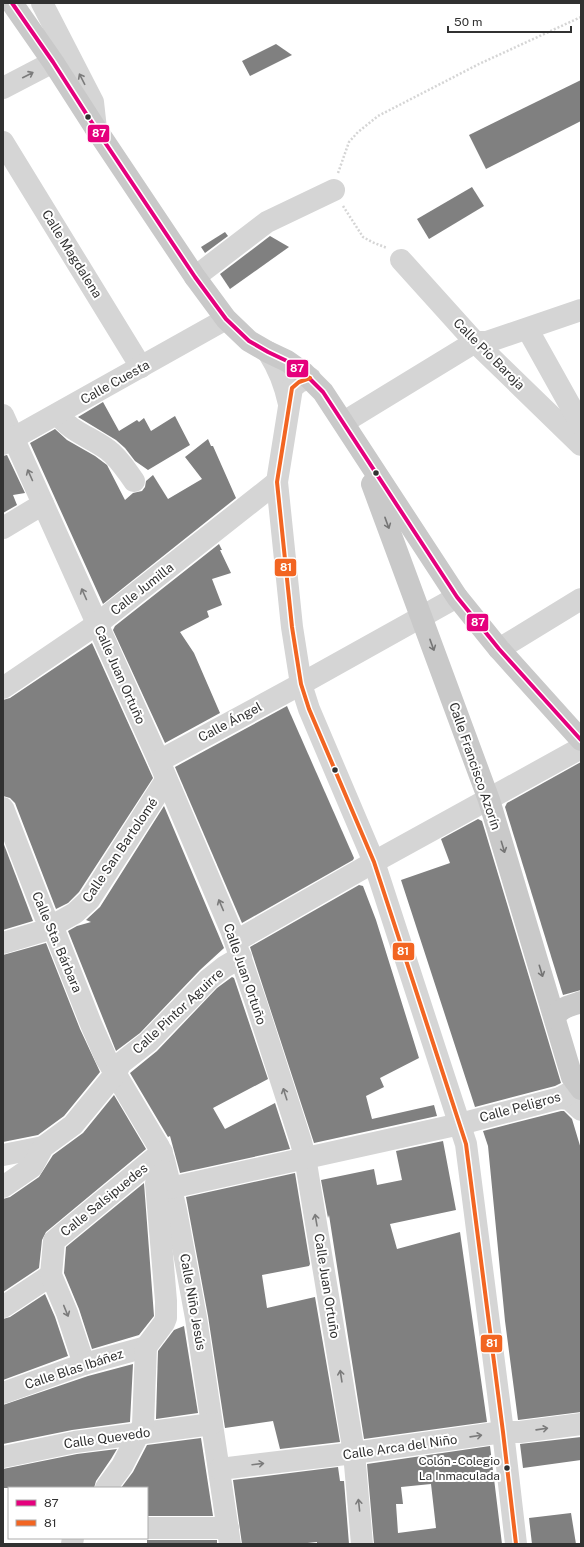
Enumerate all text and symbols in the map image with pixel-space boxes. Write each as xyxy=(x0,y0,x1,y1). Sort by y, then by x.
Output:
scale bar xyxy=(448,8,571,34)
text: 50 m xyxy=(454,15,482,29)
one-way arrow xyxy=(22,71,34,78)
one-way arrow xyxy=(77,73,85,85)
unlabelled marker xyxy=(83,112,93,122)
line badge: 87 xyxy=(87,124,110,143)
text: 87 xyxy=(92,127,106,139)
street label: Calle Magdalena xyxy=(39,207,105,301)
street label: Calle Pío Baroja xyxy=(450,315,528,393)
street label: Calle Cuesta xyxy=(78,357,152,407)
line badge: 87 xyxy=(286,359,309,378)
text: 87 xyxy=(290,362,304,374)
unlabelled marker xyxy=(371,468,381,478)
one-way arrow xyxy=(26,470,34,482)
one-way arrow xyxy=(383,517,391,529)
line badge: 81 xyxy=(274,558,297,577)
street label: Calle Jumilla xyxy=(107,560,177,618)
text: 81 xyxy=(280,561,292,573)
one-way arrow xyxy=(80,588,87,600)
line badge: 87 xyxy=(466,613,489,632)
text: 87 xyxy=(471,616,485,628)
street label: Calle Juan Ortuño xyxy=(92,623,148,727)
one-way arrow xyxy=(429,638,436,651)
street label: Calle Ángel xyxy=(195,698,264,745)
street label: Calle Francisco Azorín xyxy=(446,700,504,832)
unlabelled marker xyxy=(330,765,340,775)
street label: Calle San Bartolomé xyxy=(79,795,161,905)
one-way arrow xyxy=(500,840,507,853)
street label: Calle Sta. Bárbara xyxy=(29,889,85,995)
one-way arrow xyxy=(216,900,224,912)
street label: Calle Juan Ortuño xyxy=(221,921,269,1027)
line badge: 81 xyxy=(392,942,415,961)
text: 81 xyxy=(397,945,409,957)
one-way arrow xyxy=(538,964,545,977)
street label: Calle Pintor Aguirre xyxy=(130,965,226,1057)
one-way arrow xyxy=(281,1089,289,1101)
street label: Calle Peligros xyxy=(478,1089,562,1125)
street label: Calle Salsipuedes xyxy=(57,1160,151,1240)
one-way arrow xyxy=(312,1214,320,1227)
street label: Calle Juan Ortuño xyxy=(311,1232,343,1340)
street label: Calle Niño Jesús xyxy=(177,1252,209,1352)
one-way arrow xyxy=(62,1304,70,1316)
line badge: 81 xyxy=(480,1334,503,1353)
text: 81 xyxy=(486,1337,498,1349)
street label: Calle Blas Ibáñez xyxy=(23,1346,125,1392)
one-way arrow xyxy=(337,1370,345,1383)
street label: Calle Quevedo xyxy=(63,1425,151,1451)
one-way arrow xyxy=(535,1425,548,1433)
street label: Calle Arca del Niño xyxy=(342,1432,458,1462)
one-way arrow xyxy=(469,1432,482,1440)
place label: Colón - Colegio La Inmaculada xyxy=(419,1454,500,1483)
one-way arrow xyxy=(251,1461,264,1468)
marker: Colón - Colegio La Inmaculada xyxy=(502,1463,512,1473)
legend xyxy=(8,1487,148,1539)
text: 87 xyxy=(44,1496,59,1510)
one-way arrow xyxy=(355,1499,362,1512)
text: 81 xyxy=(44,1516,57,1530)

